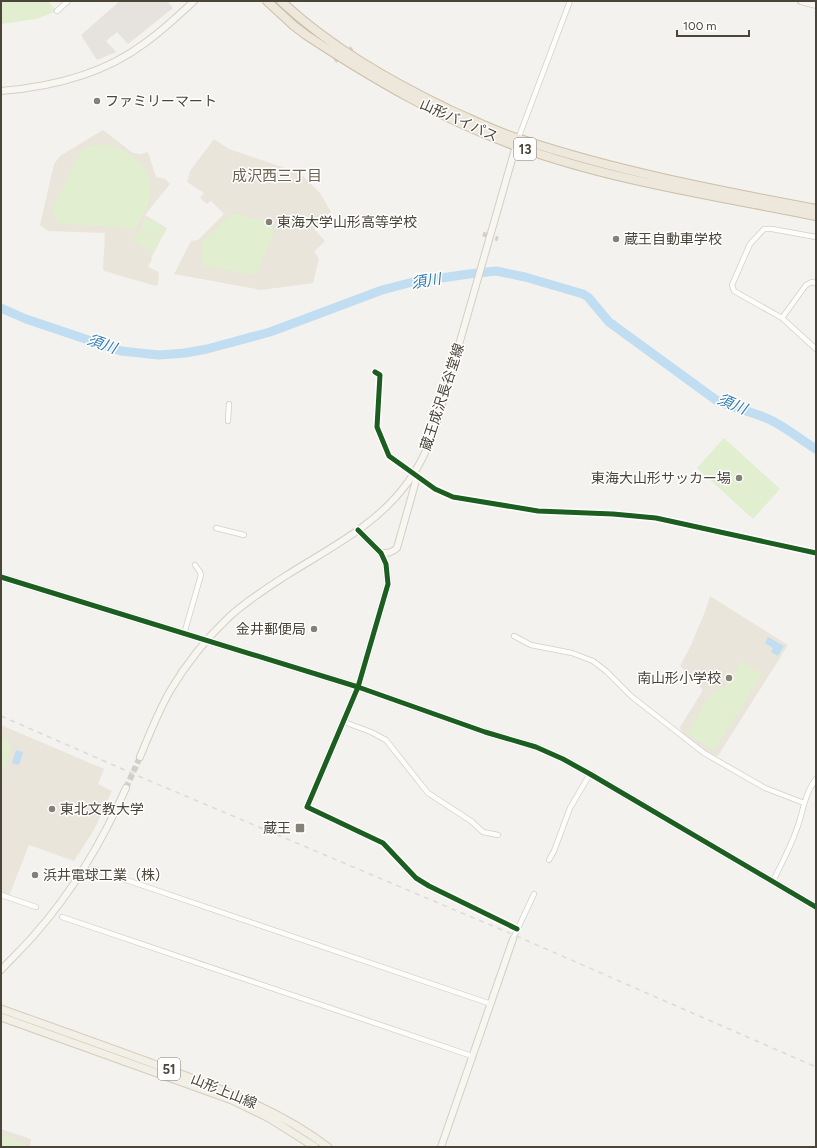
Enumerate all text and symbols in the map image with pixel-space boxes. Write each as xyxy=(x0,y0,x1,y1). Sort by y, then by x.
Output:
scale bar xyxy=(677,12,749,38)
text: 100 m xyxy=(683,19,717,33)
place label: ファミリーマート xyxy=(105,93,217,110)
marker: ファミリーマート xyxy=(92,96,102,106)
street label: 山形バイパス xyxy=(417,96,501,145)
road number: 13 xyxy=(514,138,536,160)
district label: 成沢西三丁目 xyxy=(232,167,322,185)
place label: 東海大学山形高等学校 xyxy=(277,214,417,231)
marker: 東海大学山形高等学校 xyxy=(264,217,274,227)
place label: 蔵王自動車学校 xyxy=(624,231,722,248)
marker: 蔵王自動車学校 xyxy=(611,234,621,244)
water label: 須川 xyxy=(410,269,444,292)
water label: 須川 xyxy=(85,331,121,358)
street label: 蔵王成沢長谷堂線 xyxy=(417,341,468,453)
water label: 須川 xyxy=(715,390,751,419)
place label: 東海大山形サッカー場 xyxy=(591,470,731,487)
marker: 東海大山形サッカー場 xyxy=(734,473,744,483)
place label: 金井郵便局 xyxy=(236,621,306,638)
marker: 金井郵便局 xyxy=(309,624,319,634)
place label: 南山形小学校 xyxy=(637,670,721,687)
marker: 南山形小学校 xyxy=(724,673,734,683)
place label: 東北文教大学 xyxy=(60,801,144,818)
marker: 東北文教大学 xyxy=(47,804,57,814)
place label: 蔵王 xyxy=(263,820,291,837)
marker: 蔵王 xyxy=(294,822,306,834)
place label: 浜井電球工業（株） xyxy=(43,867,169,884)
marker: 浜井電球工業（株） xyxy=(30,870,40,880)
road number: 51 xyxy=(158,1058,180,1080)
street label: 山形上山線 xyxy=(188,1070,259,1112)

